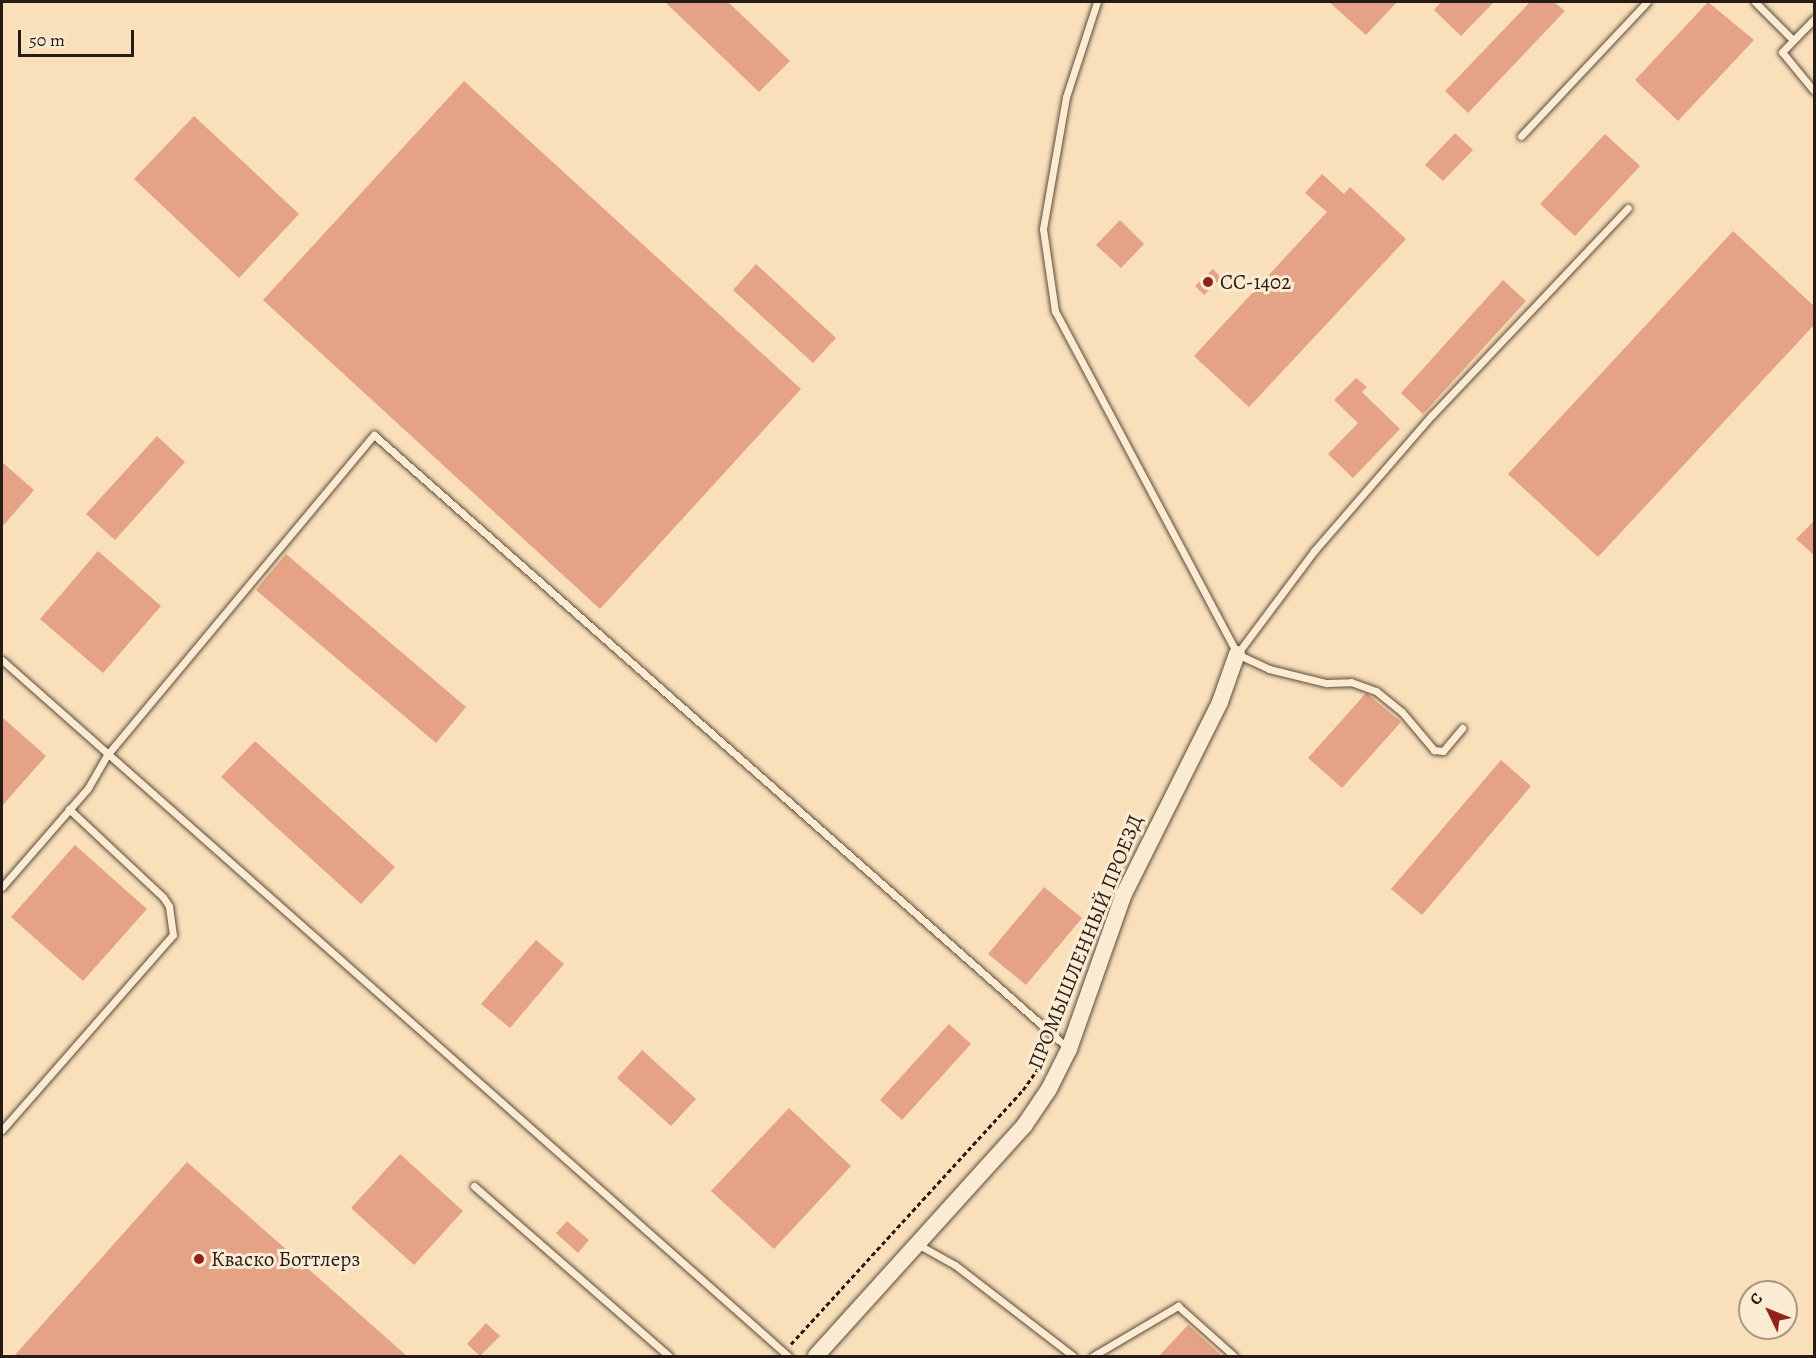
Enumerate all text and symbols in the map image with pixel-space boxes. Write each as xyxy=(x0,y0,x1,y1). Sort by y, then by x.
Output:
scale bar xyxy=(21,18,136,56)
text: 50 m xyxy=(29,28,65,52)
place label: СС-1402 xyxy=(1220,269,1291,295)
marker: СС-1402 xyxy=(1201,275,1215,289)
street label: ПРОМЫШЛЕННЫЙ ПРОЕЗД xyxy=(1022,811,1148,1073)
place label: Кваско Боттлерз xyxy=(211,1246,360,1272)
marker: Кваско Боттлерз xyxy=(192,1252,206,1266)
north arrow xyxy=(1738,1280,1798,1340)
text: С xyxy=(1745,1288,1768,1310)

